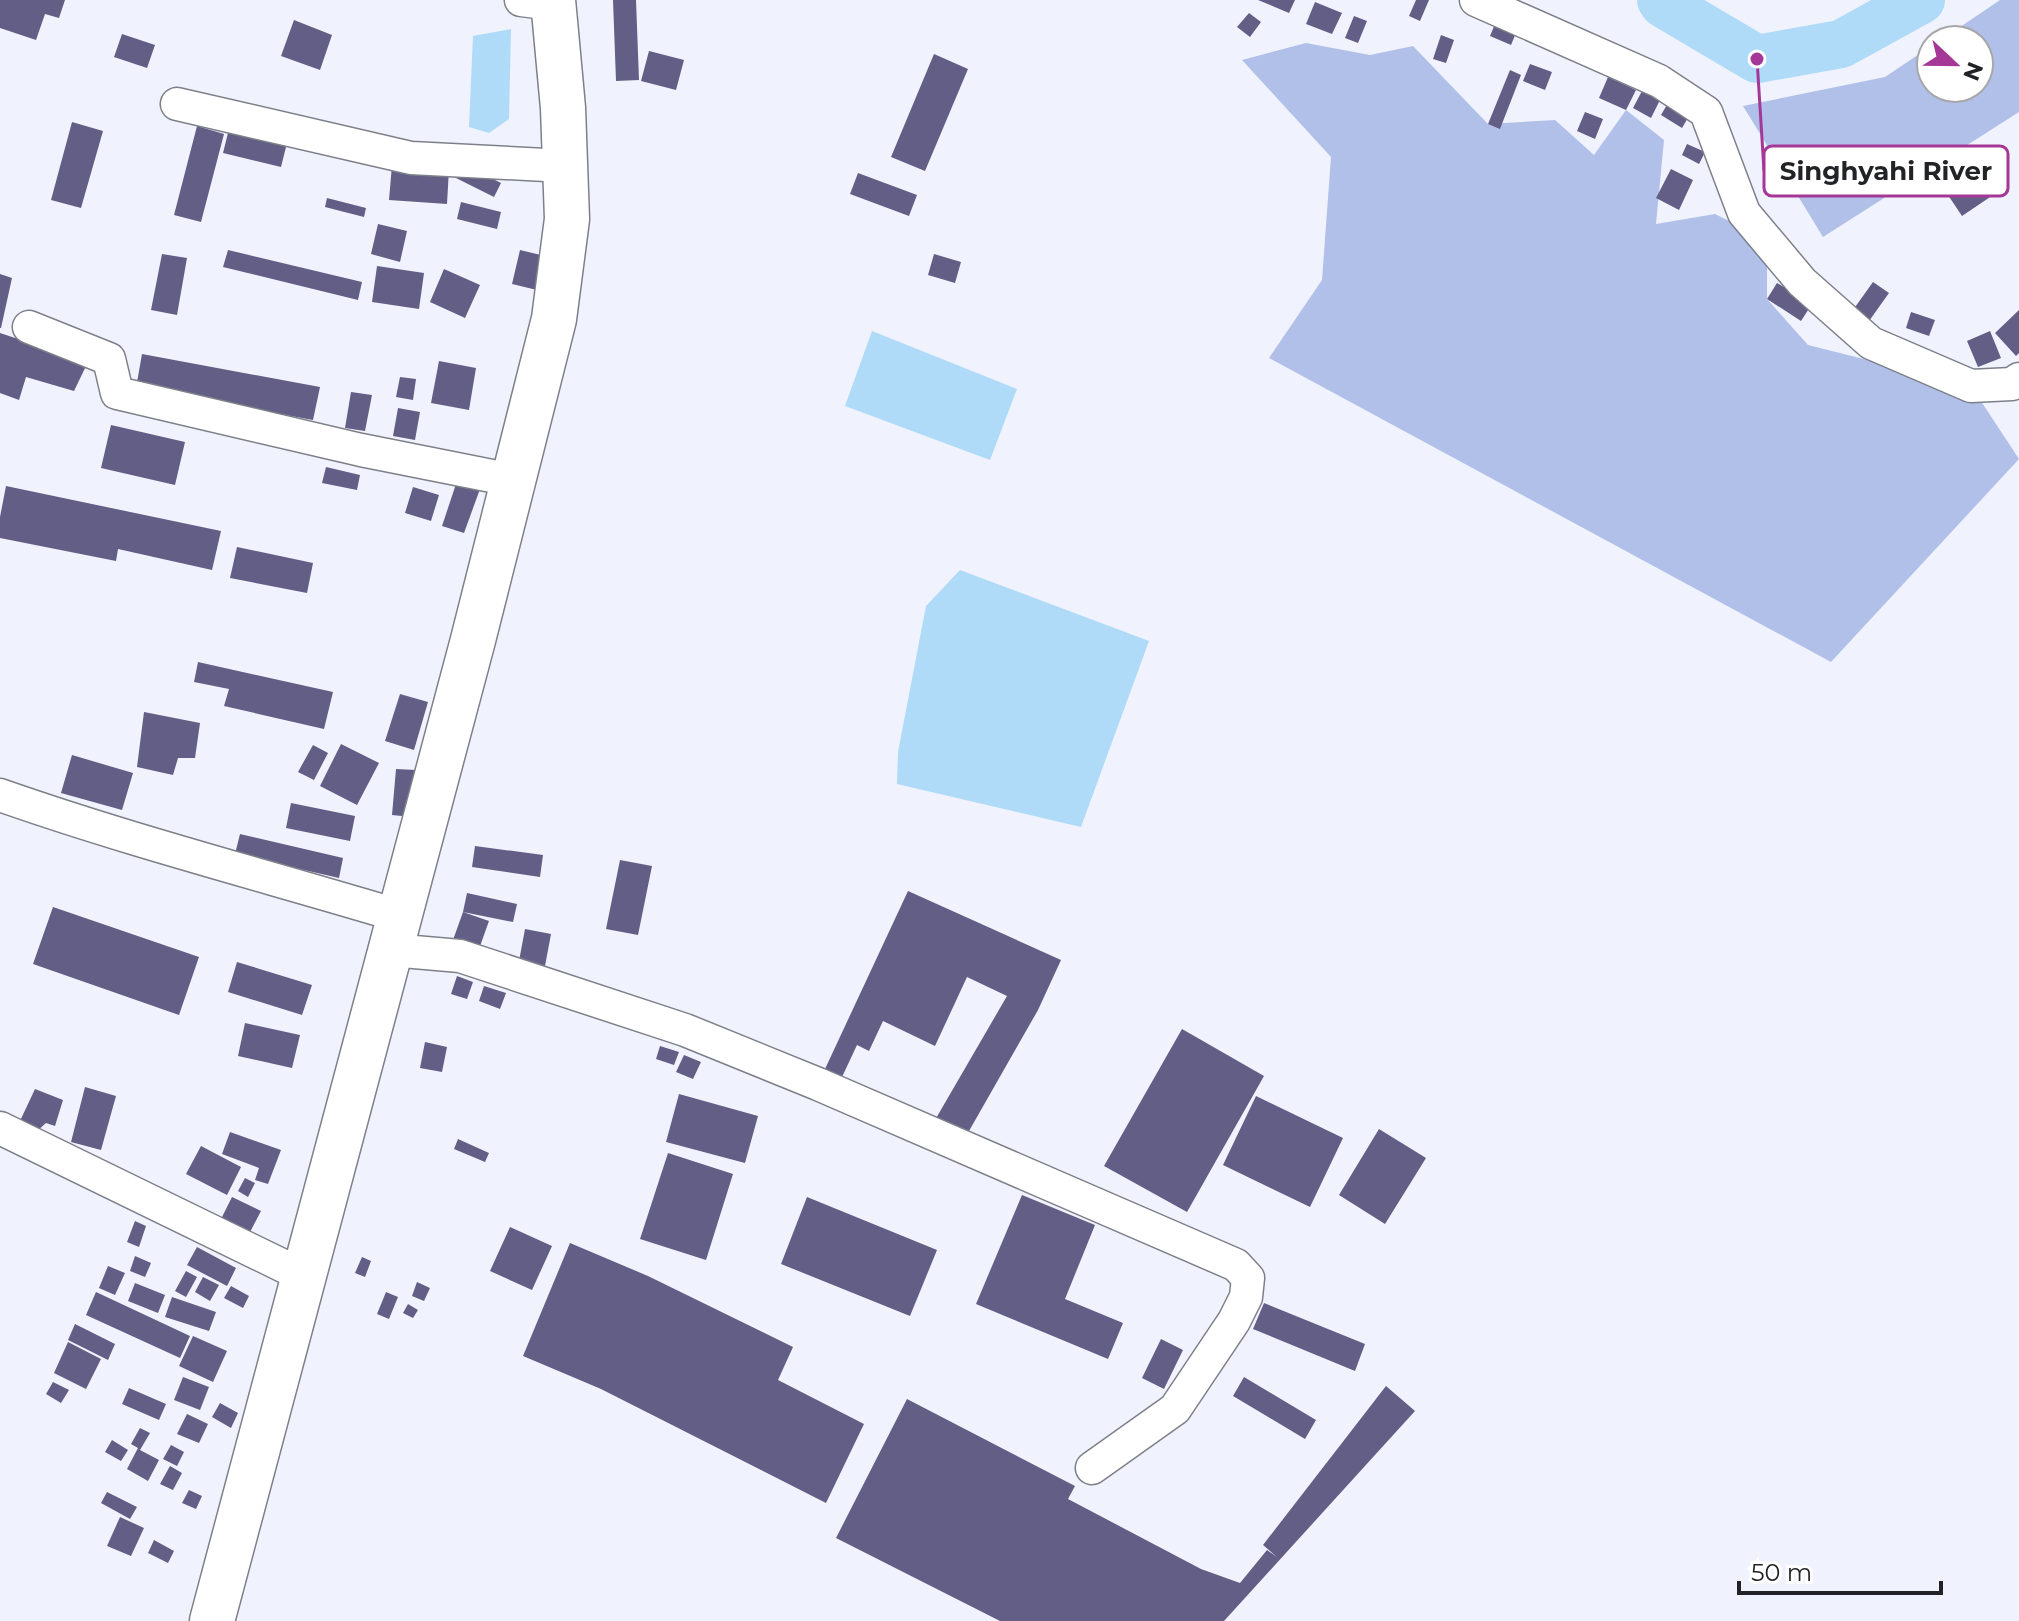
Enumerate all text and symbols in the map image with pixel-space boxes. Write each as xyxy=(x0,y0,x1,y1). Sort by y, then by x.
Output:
north arrow xyxy=(1915,24,1995,104)
text: N xyxy=(1957,58,1989,85)
callout: Singhyahi River xyxy=(1764,146,2008,196)
text: Singhyahi River xyxy=(1780,155,1992,187)
scale bar xyxy=(1739,1545,1941,1595)
text: 50 m xyxy=(1751,1558,1812,1587)

